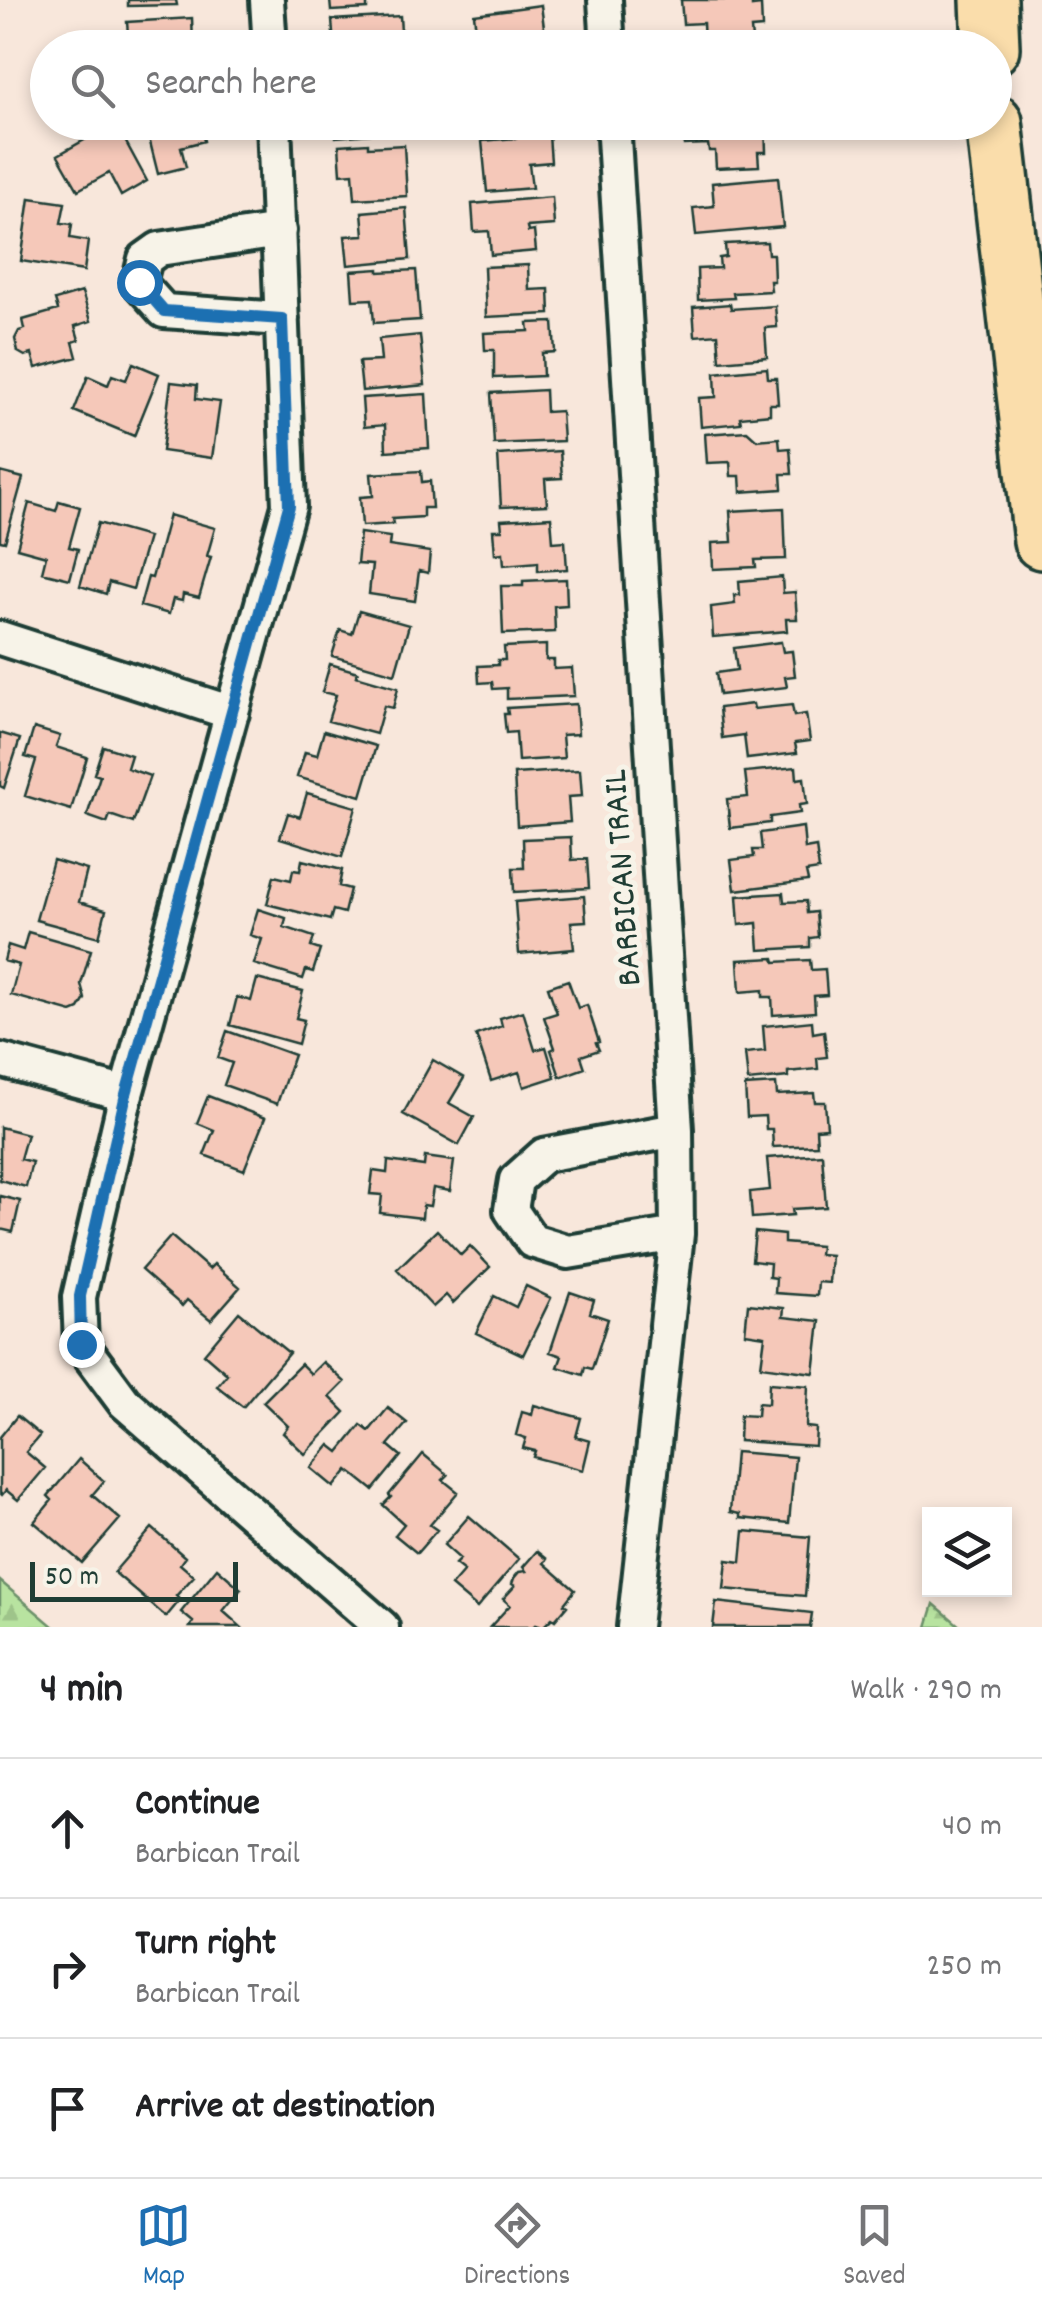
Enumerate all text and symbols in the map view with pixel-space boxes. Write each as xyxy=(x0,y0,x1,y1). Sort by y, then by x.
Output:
search box xyxy=(30,30,1012,140)
icon: search xyxy=(65,58,120,113)
text: Search here xyxy=(145,58,317,113)
route start xyxy=(117,260,163,306)
street label: BARBICAN TRAIL xyxy=(592,768,658,988)
route end xyxy=(59,1322,105,1368)
map controls xyxy=(922,1507,1012,1597)
button: layers xyxy=(922,1507,1012,1597)
scale bar xyxy=(30,1557,238,1602)
text: 50 m xyxy=(45,1559,99,1599)
text: 4 min xyxy=(40,1662,123,1722)
text: Walk · 290 m xyxy=(851,1669,1002,1715)
text: Continue xyxy=(135,1778,260,1833)
icon: ahead xyxy=(40,1801,95,1856)
text: 40 m xyxy=(942,1805,1002,1851)
text: Barbican Trail xyxy=(135,1833,300,1879)
text: Turn right xyxy=(135,1918,276,1973)
icon: right xyxy=(40,1941,95,1996)
text: 250 m xyxy=(926,1945,1002,1991)
text: Barbican Trail xyxy=(135,1973,300,2019)
icon: arrive xyxy=(40,2081,95,2136)
text: Arrive at destination xyxy=(135,2081,435,2136)
tab: Map xyxy=(136,2198,191,2298)
tab: Directions xyxy=(464,2198,570,2298)
tab: Saved xyxy=(843,2198,906,2298)

